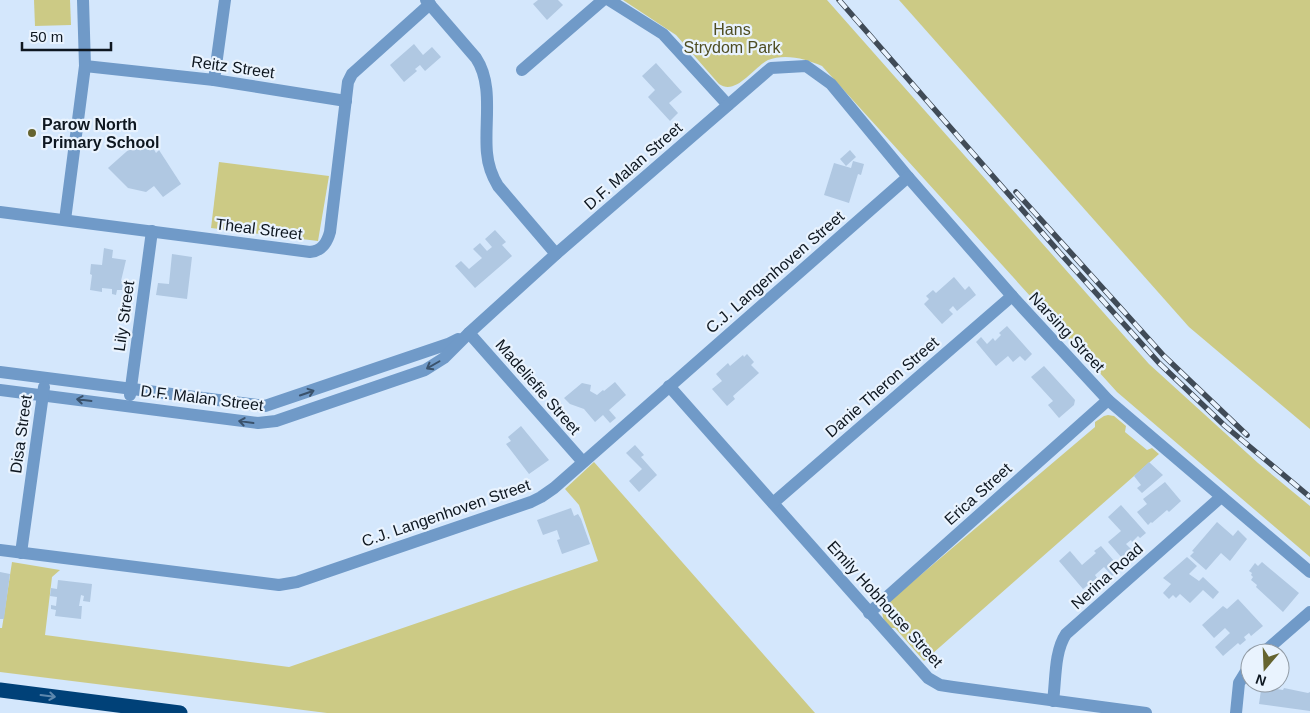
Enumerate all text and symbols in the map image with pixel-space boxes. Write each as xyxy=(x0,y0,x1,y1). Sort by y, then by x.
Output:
scale bar xyxy=(22,20,111,52)
park label: Hans Strydom Park xyxy=(684,21,781,56)
text: 50 m xyxy=(30,28,63,45)
street label: Reitz Street xyxy=(190,53,276,81)
place label: Parow North Primary School xyxy=(42,116,159,151)
street label: D.F. Malan Street xyxy=(581,119,686,213)
marker: Parow North Primary School xyxy=(26,127,38,139)
street label: C.J. Langenhoven Street xyxy=(703,207,848,336)
street label: Theal Street xyxy=(215,215,304,243)
street label: Lily Street xyxy=(111,279,137,352)
street label: Narsing Street xyxy=(1026,289,1108,376)
street label: Danie Theron Street xyxy=(822,333,942,441)
street label: Madeliefie Street xyxy=(492,336,584,438)
one-way arrow xyxy=(425,360,440,370)
street label: D.F. Malan Street xyxy=(140,382,265,414)
one-way arrow xyxy=(299,388,314,397)
street label: Disa Street xyxy=(7,393,35,474)
one-way arrow xyxy=(77,395,93,405)
one-way arrow xyxy=(238,416,254,426)
street label: Erica Street xyxy=(941,459,1015,528)
street label: C.J. Langenhoven Street xyxy=(360,476,533,550)
street label: Emily Hobhouse Street xyxy=(824,538,946,671)
street label: Nerina Road xyxy=(1068,540,1146,612)
north arrow xyxy=(1240,643,1290,693)
text: N xyxy=(1253,671,1268,690)
one-way arrow xyxy=(40,691,56,701)

